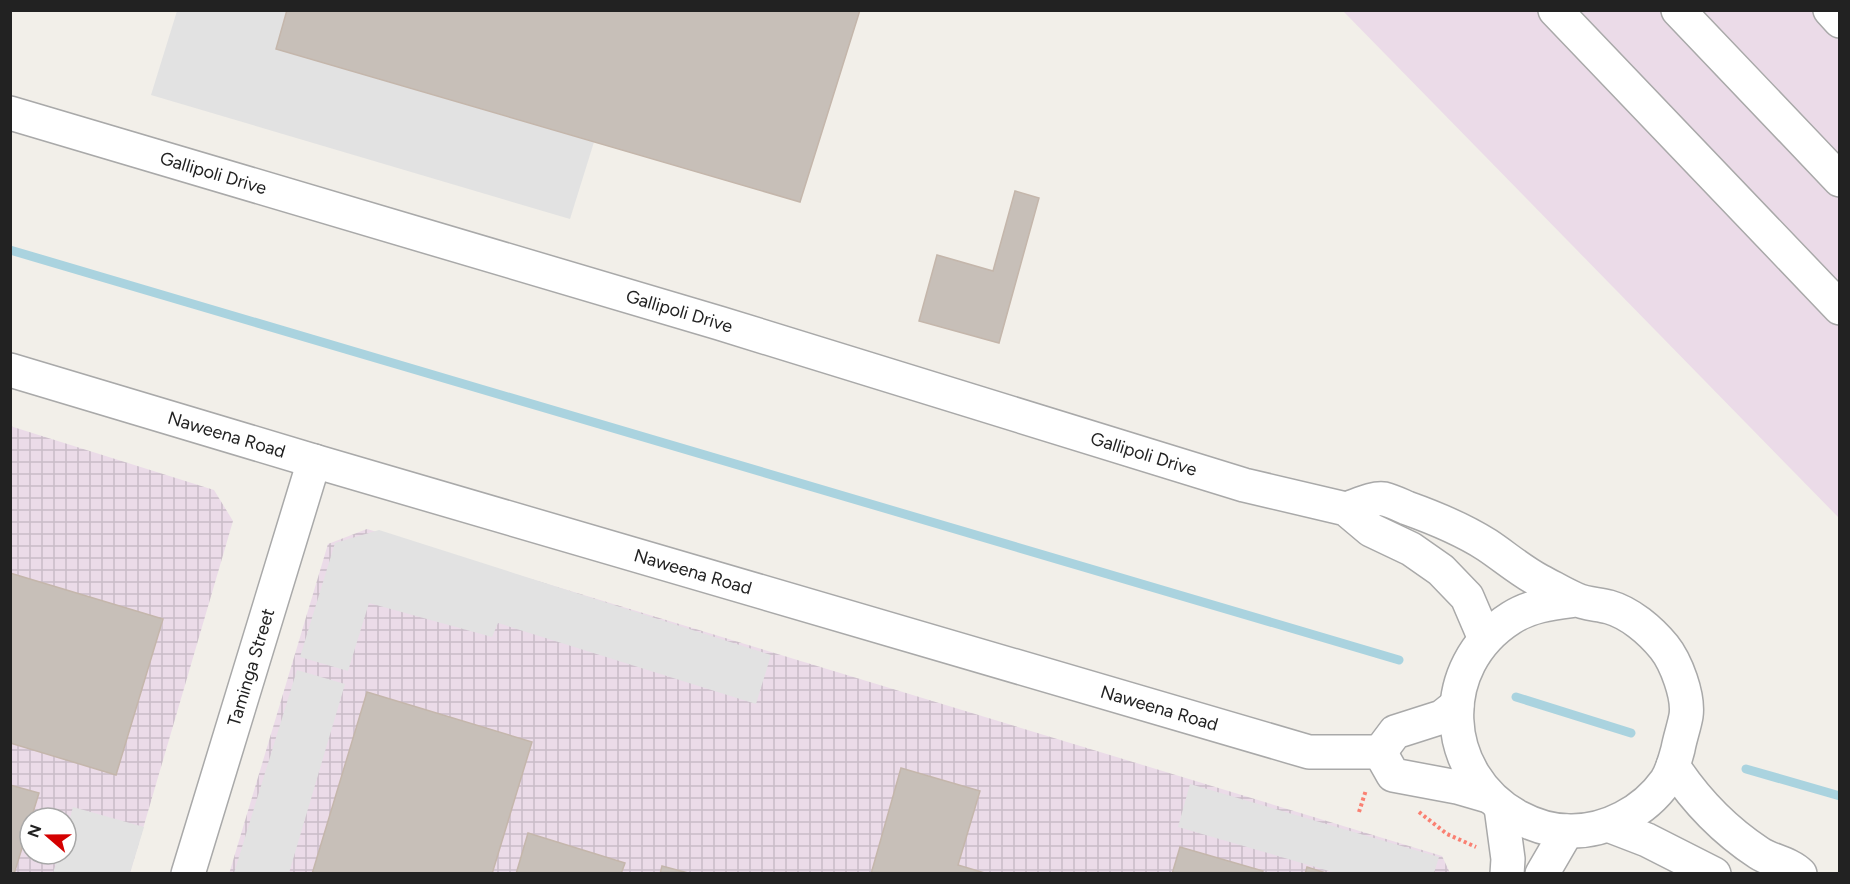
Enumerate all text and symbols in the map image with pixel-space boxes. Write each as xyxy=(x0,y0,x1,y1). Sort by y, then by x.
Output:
street label: Gallipoli Drive xyxy=(157,147,269,199)
street label: Gallipoli Drive xyxy=(623,285,736,338)
street label: Naweena Road xyxy=(165,407,288,463)
street label: Gallipoli Drive xyxy=(1088,427,1200,481)
street label: Naweena Road xyxy=(631,544,754,599)
street label: Taminga Street xyxy=(223,606,279,729)
street label: Naweena Road xyxy=(1098,681,1221,736)
north arrow xyxy=(18,806,78,866)
text: N xyxy=(23,822,45,840)

